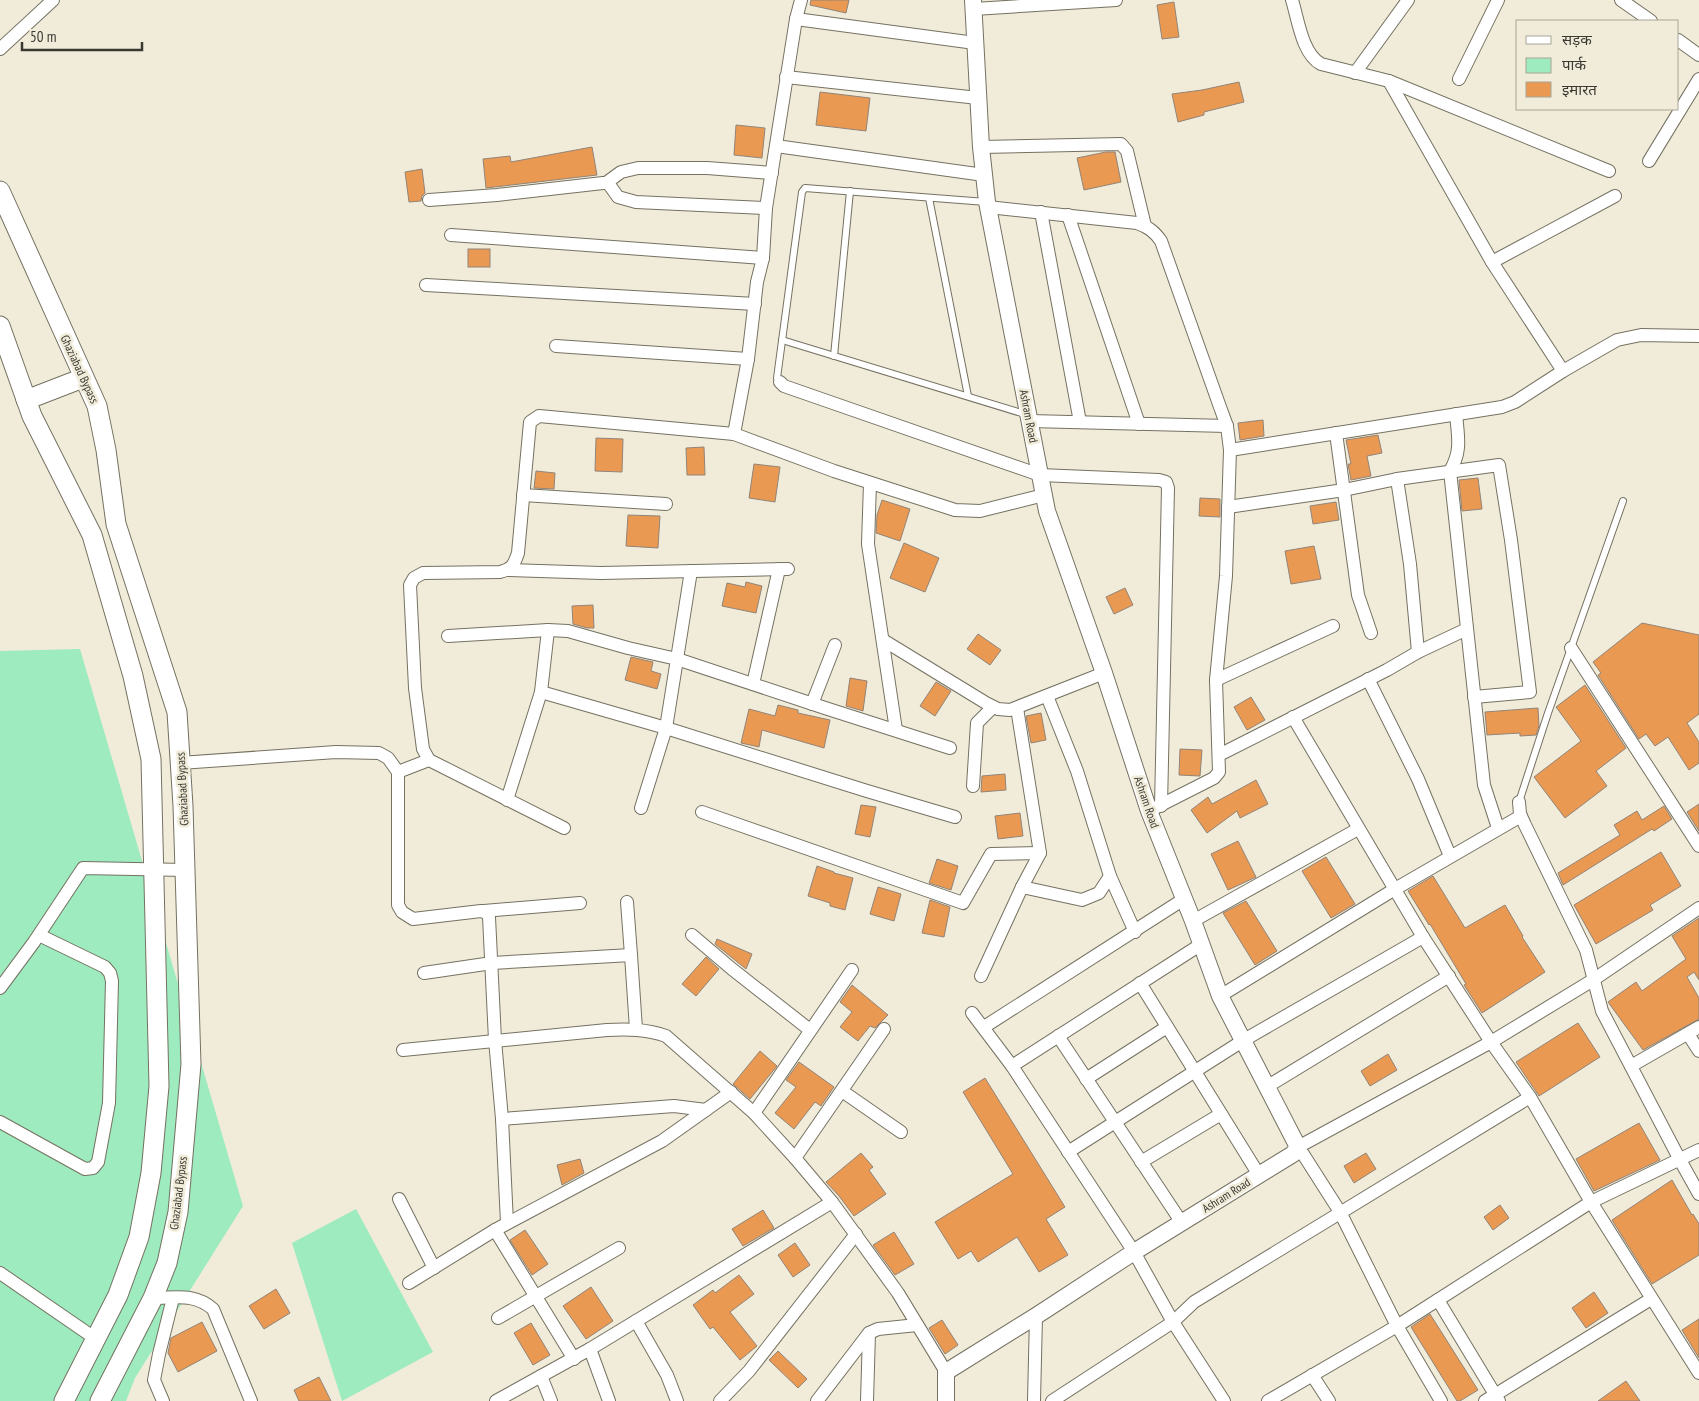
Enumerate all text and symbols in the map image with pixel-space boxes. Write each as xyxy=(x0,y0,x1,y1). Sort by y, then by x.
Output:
scale bar xyxy=(22,20,142,52)
legend xyxy=(1516,20,1679,110)
text: 50 m xyxy=(30,27,56,46)
text: सड़क xyxy=(1562,30,1592,49)
text: पार्क xyxy=(1562,55,1586,74)
text: इमारत xyxy=(1562,80,1597,99)
street label: Ghaziabad Bypass xyxy=(58,332,102,406)
street label: Ashram Road xyxy=(1016,388,1042,444)
street label: Ghaziabad Bypass xyxy=(173,752,191,826)
street label: Ashram Road xyxy=(1131,774,1163,830)
street label: Ghaziabad Bypass xyxy=(166,1155,190,1231)
street label: Ashram Road xyxy=(1199,1174,1253,1216)

